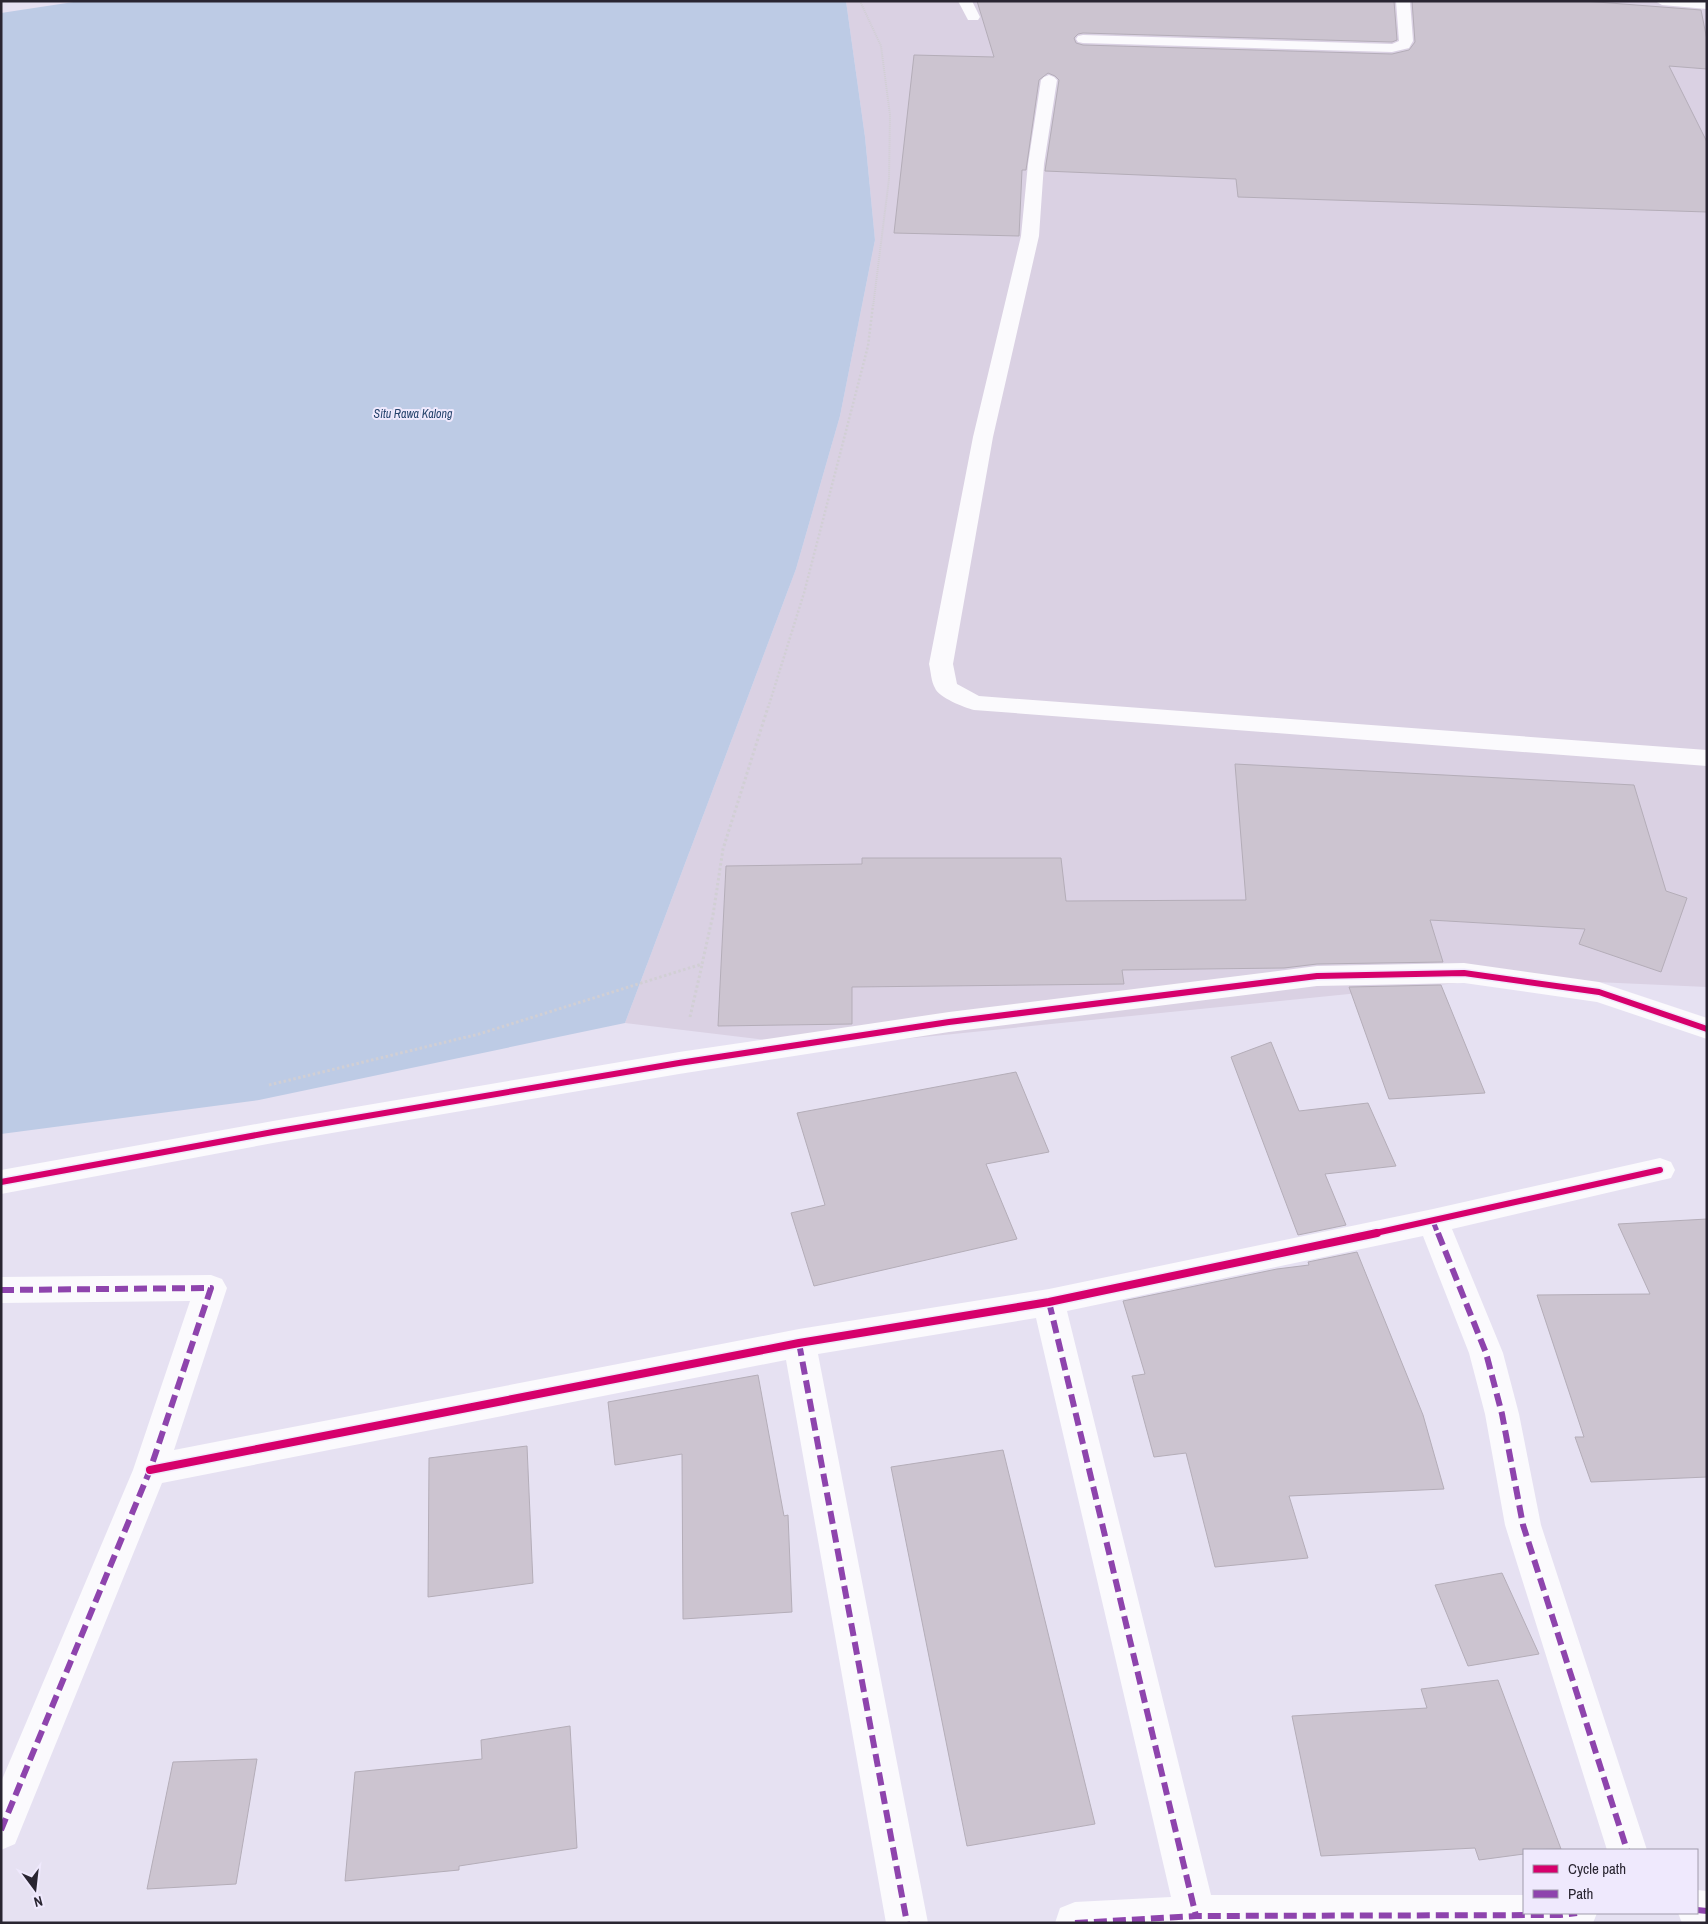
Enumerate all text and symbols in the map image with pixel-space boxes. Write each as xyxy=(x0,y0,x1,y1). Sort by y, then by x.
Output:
water label: Situ Rawa Kalong xyxy=(374,406,453,422)
legend xyxy=(1523,1849,1698,1914)
text: Cycle path xyxy=(1568,1858,1626,1879)
north arrow xyxy=(10,1864,60,1914)
text: Path xyxy=(1568,1883,1593,1904)
text: N xyxy=(32,1892,45,1911)

